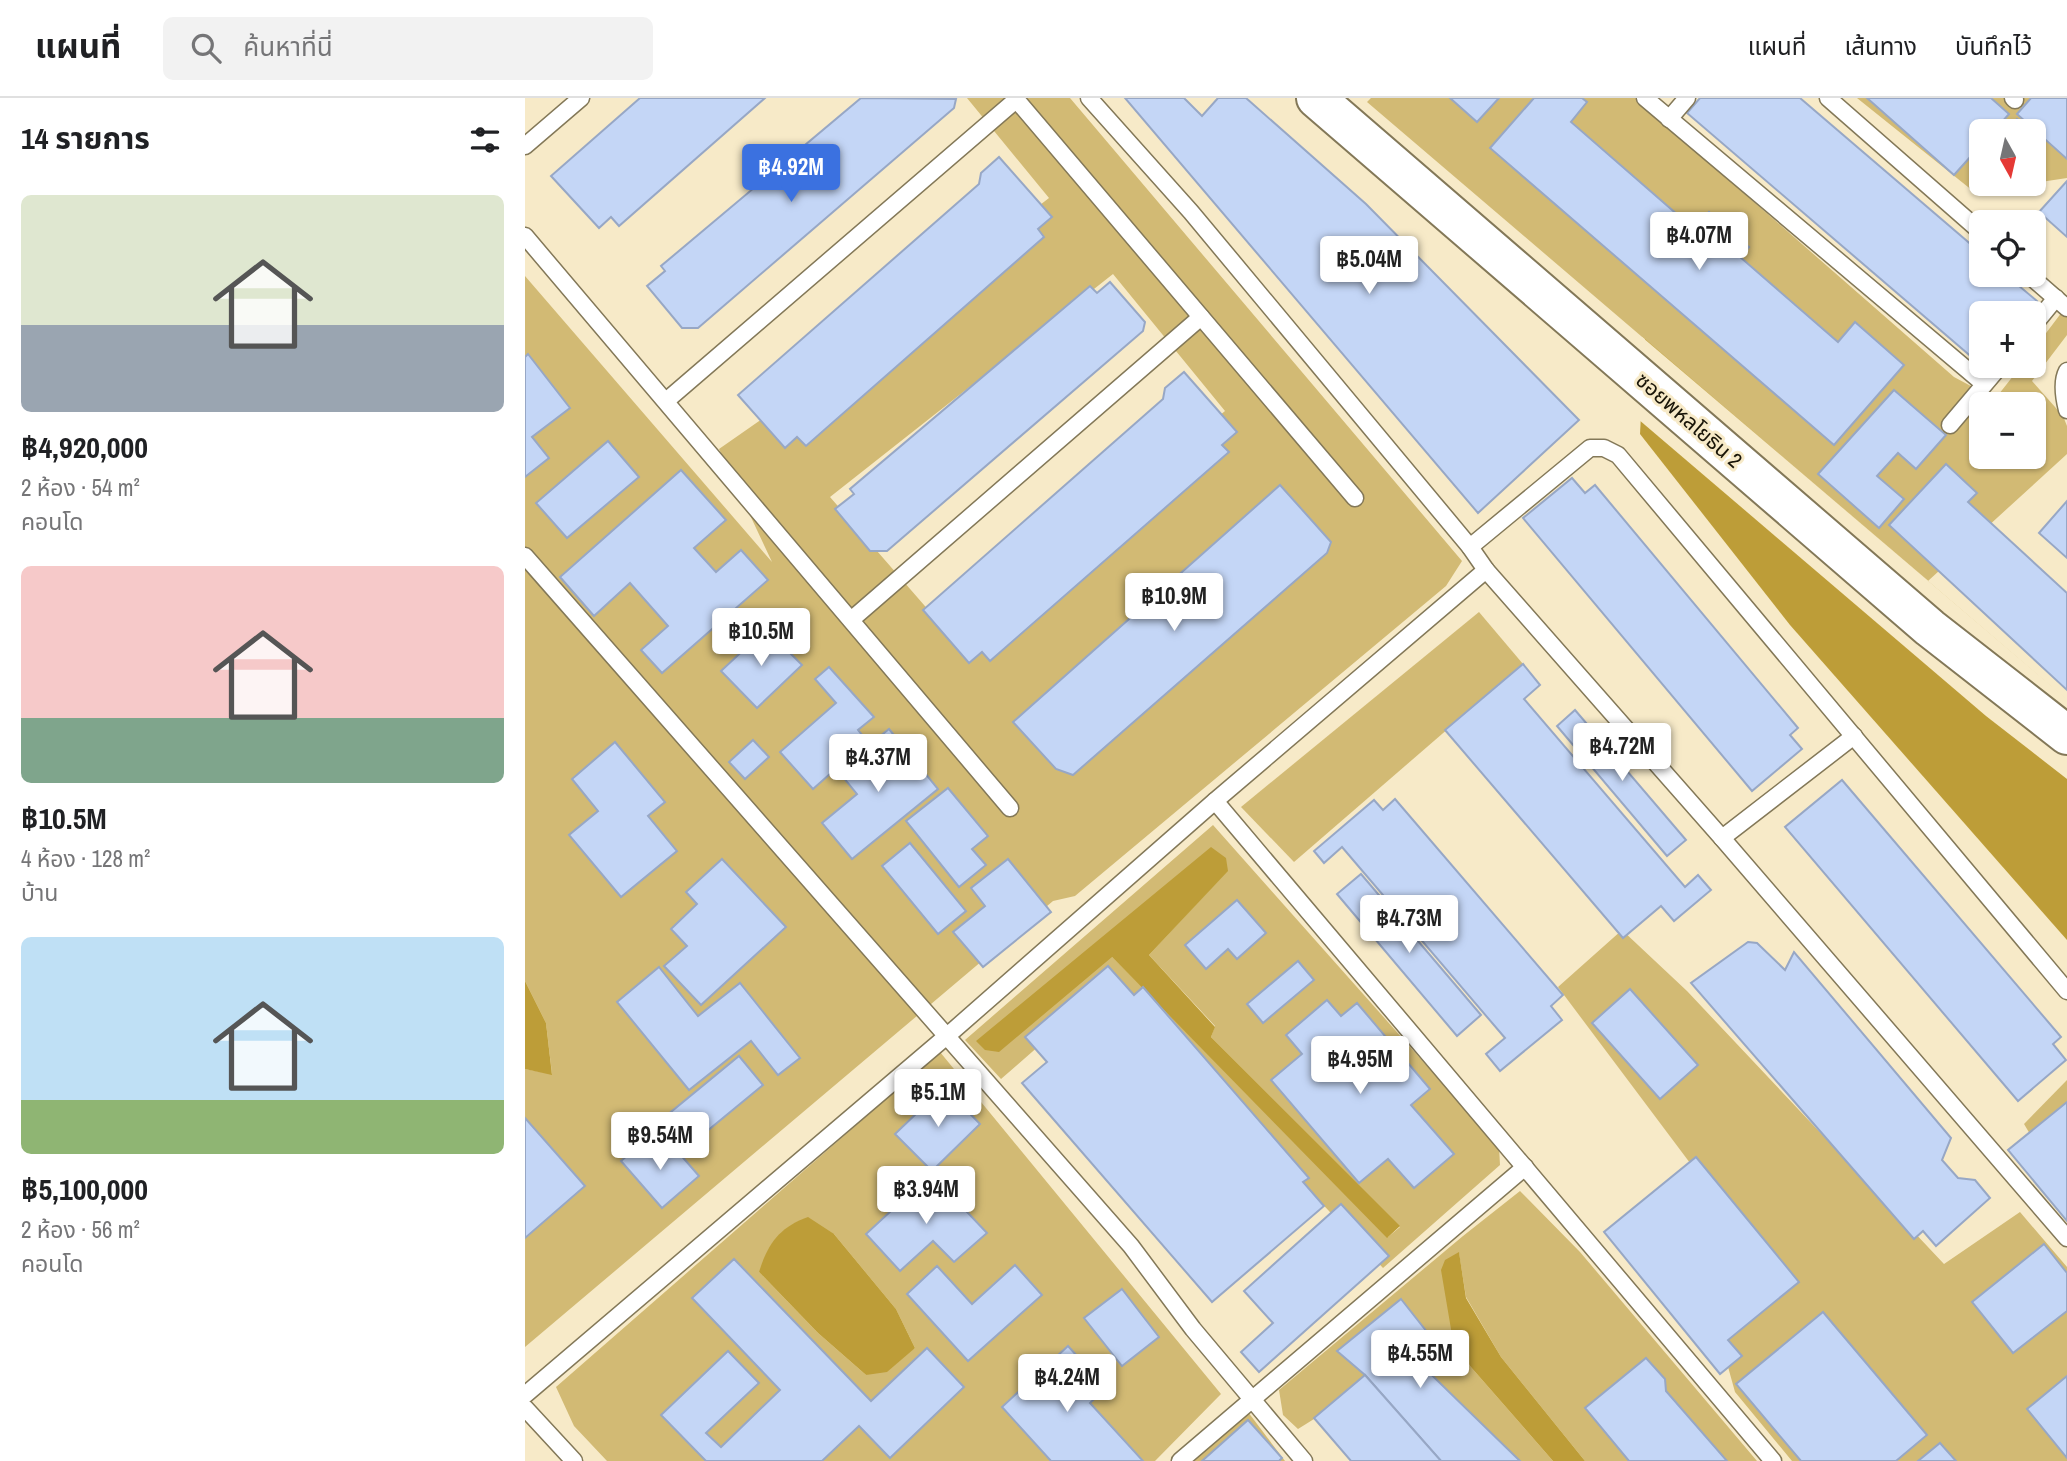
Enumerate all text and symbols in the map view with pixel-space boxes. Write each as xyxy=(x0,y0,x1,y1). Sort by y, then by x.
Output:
search box xyxy=(163,17,653,80)
text: แผนที่ xyxy=(35,24,121,68)
icon: search xyxy=(187,29,225,67)
text: ค้นหาที่นี่ xyxy=(243,29,333,64)
text: แผนที่ xyxy=(1748,30,1806,62)
text: เส้นทาง xyxy=(1844,30,1917,62)
text: บันทึกไว้ xyxy=(1955,30,2032,62)
text: 14 รายการ xyxy=(21,118,150,158)
north arrow xyxy=(1969,119,2046,196)
map controls xyxy=(1969,119,2046,469)
icon: filters xyxy=(466,121,504,159)
pin: ฿4.92M xyxy=(734,144,848,204)
text: ฿4.92M xyxy=(758,151,824,182)
button: locate xyxy=(1969,210,2046,287)
pin: ฿4.07M xyxy=(1642,212,1756,272)
text: ฿4.07M xyxy=(1666,219,1732,250)
pin: ฿5.04M xyxy=(1312,236,1426,296)
icon: home xyxy=(200,241,326,367)
text: ฿5.04M xyxy=(1336,243,1402,274)
button: + xyxy=(1969,301,2046,378)
street label: ซอยพหลโยธิน 2 xyxy=(1630,366,1748,474)
button: − xyxy=(1969,392,2046,469)
text: ฿4,920,000 xyxy=(21,427,148,467)
text: 2 ห้อง · 54 m² xyxy=(21,472,140,503)
text: คอนโด xyxy=(21,506,83,537)
pin: ฿10.9M xyxy=(1117,574,1231,633)
text: ฿10.9M xyxy=(1141,580,1207,611)
pin: ฿10.5M xyxy=(704,608,818,668)
icon: home xyxy=(200,612,326,738)
text: ฿10.5M xyxy=(728,615,794,646)
pin: ฿4.72M xyxy=(1565,724,1679,783)
text: ฿4.72M xyxy=(1589,730,1655,761)
pin: ฿4.37M xyxy=(821,734,935,794)
text: ฿4.37M xyxy=(845,741,911,772)
text: ฿10.5M xyxy=(21,798,107,838)
text: 4 ห้อง · 128 m² xyxy=(21,843,150,874)
text: บ้าน xyxy=(21,877,58,908)
pin: ฿4.73M xyxy=(1352,896,1466,955)
text: ฿4.73M xyxy=(1376,902,1442,933)
icon: home xyxy=(200,983,326,1109)
pin: ฿4.95M xyxy=(1303,1037,1417,1096)
text: ฿4.95M xyxy=(1327,1043,1393,1074)
pin: ฿5.1M xyxy=(889,1070,987,1129)
text: ฿5.1M xyxy=(910,1076,966,1107)
pin: ฿9.54M xyxy=(603,1112,717,1172)
text: ฿9.54M xyxy=(627,1119,693,1150)
pin: ฿3.94M xyxy=(869,1166,983,1226)
text: ฿5,100,000 xyxy=(21,1169,148,1209)
text: ฿3.94M xyxy=(893,1173,959,1204)
text: 2 ห้อง · 56 m² xyxy=(21,1214,140,1245)
text: คอนโด xyxy=(21,1248,83,1279)
pin: ฿4.55M xyxy=(1363,1330,1477,1390)
text: ฿4.55M xyxy=(1387,1337,1453,1368)
pin: ฿4.24M xyxy=(1010,1354,1124,1414)
text: ฿4.24M xyxy=(1034,1361,1100,1392)

